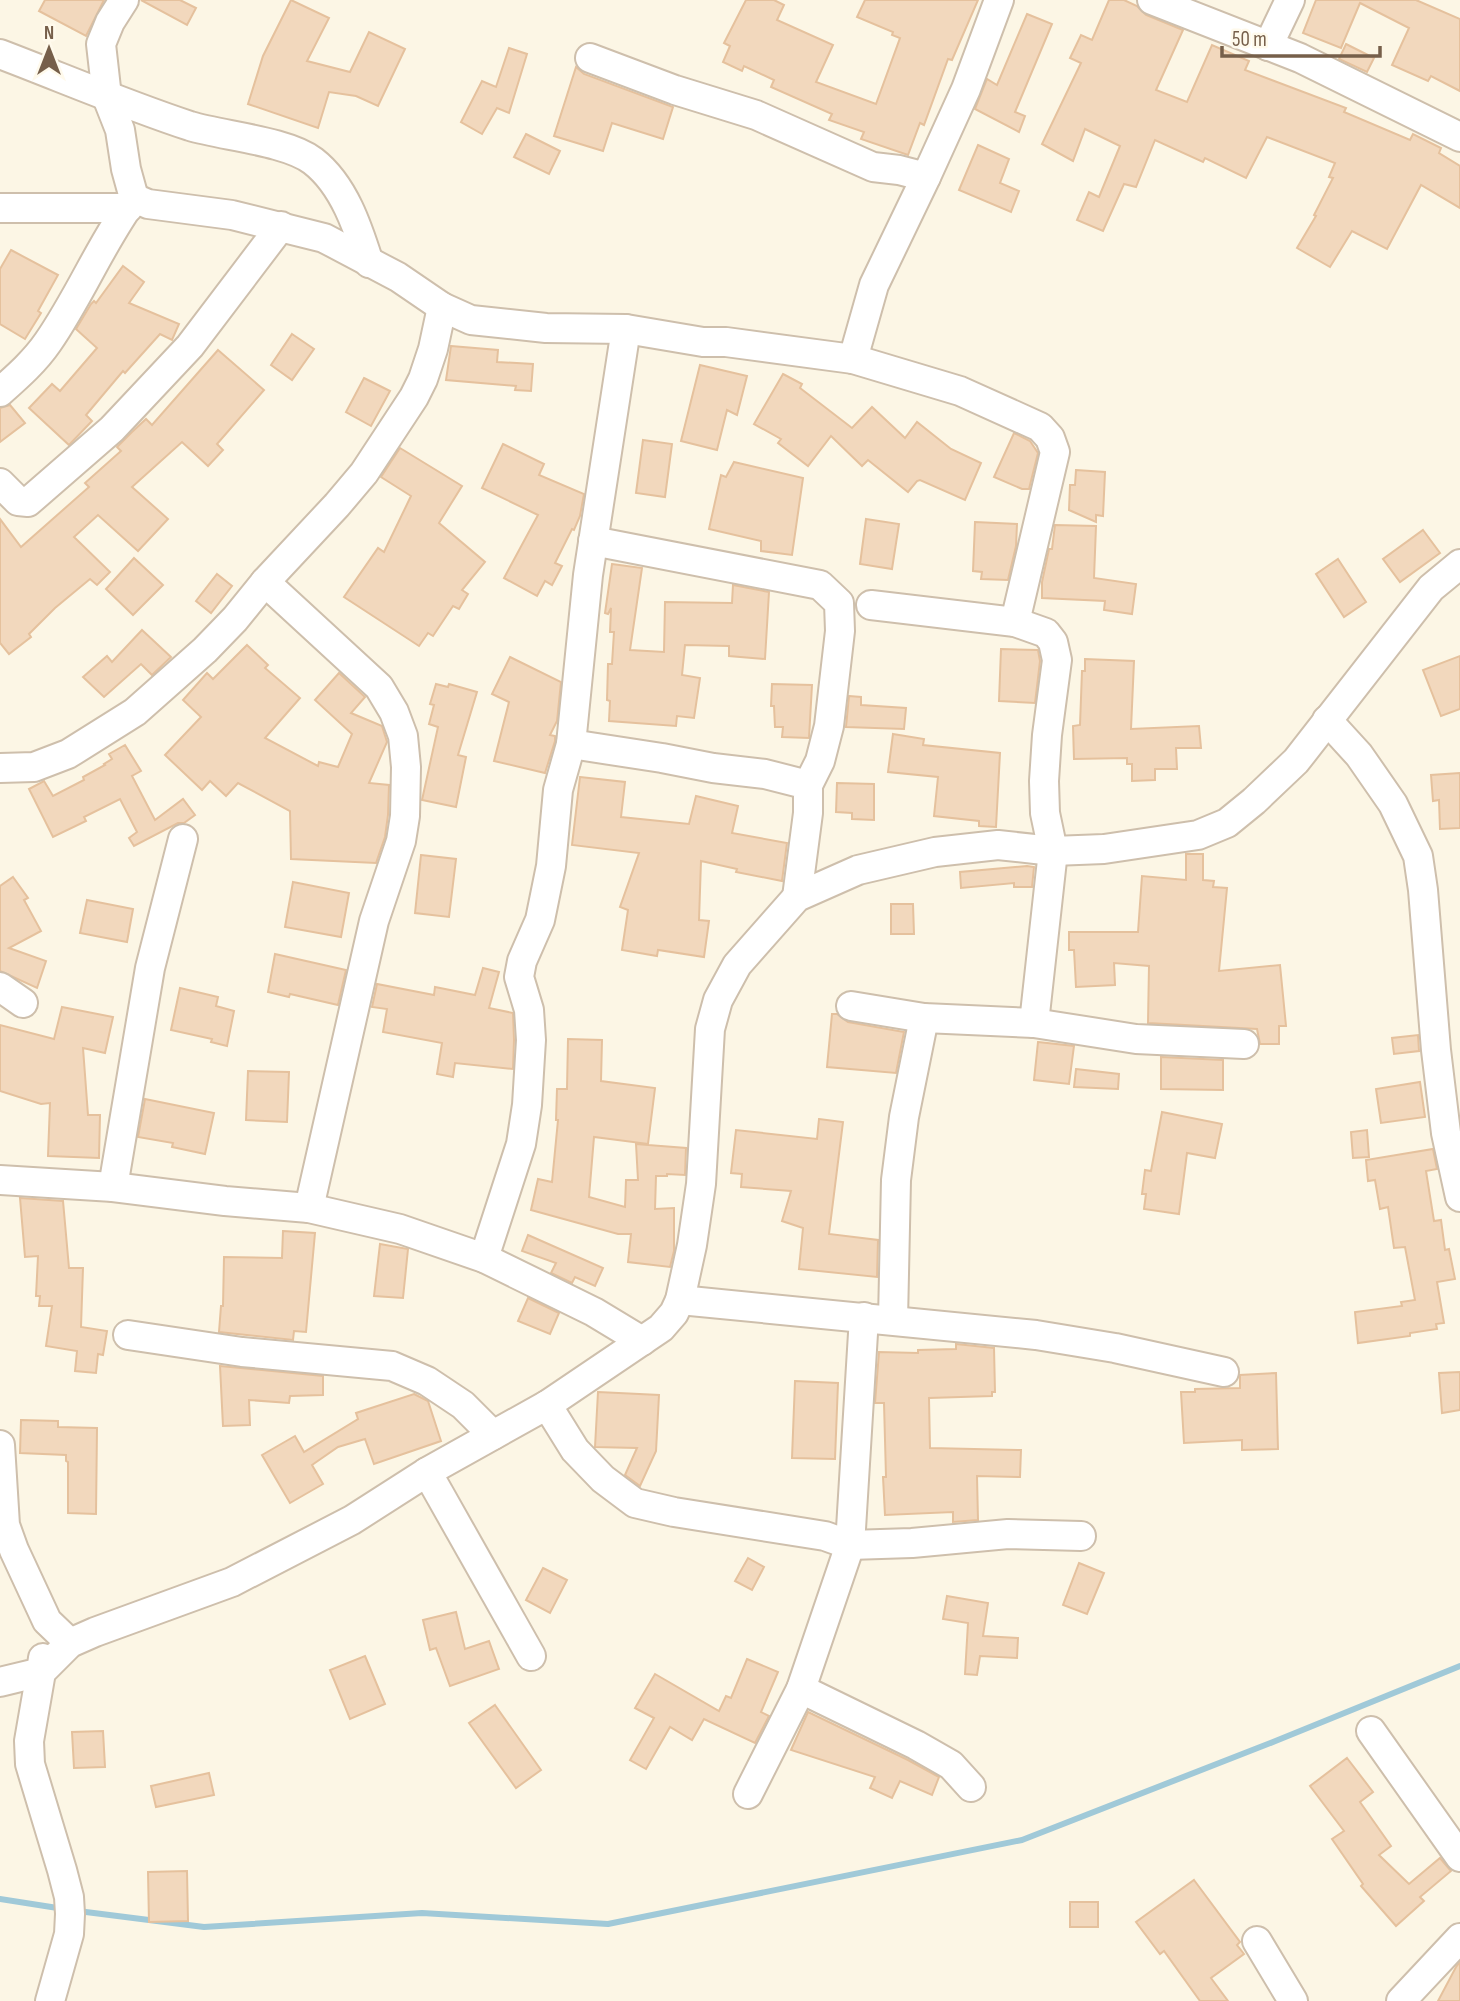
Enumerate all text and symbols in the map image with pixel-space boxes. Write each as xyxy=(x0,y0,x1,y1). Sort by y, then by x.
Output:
north arrow xyxy=(14,14,84,84)
scale bar xyxy=(1222,14,1380,58)
text: N xyxy=(44,22,54,45)
text: 50 m xyxy=(1232,27,1267,52)

